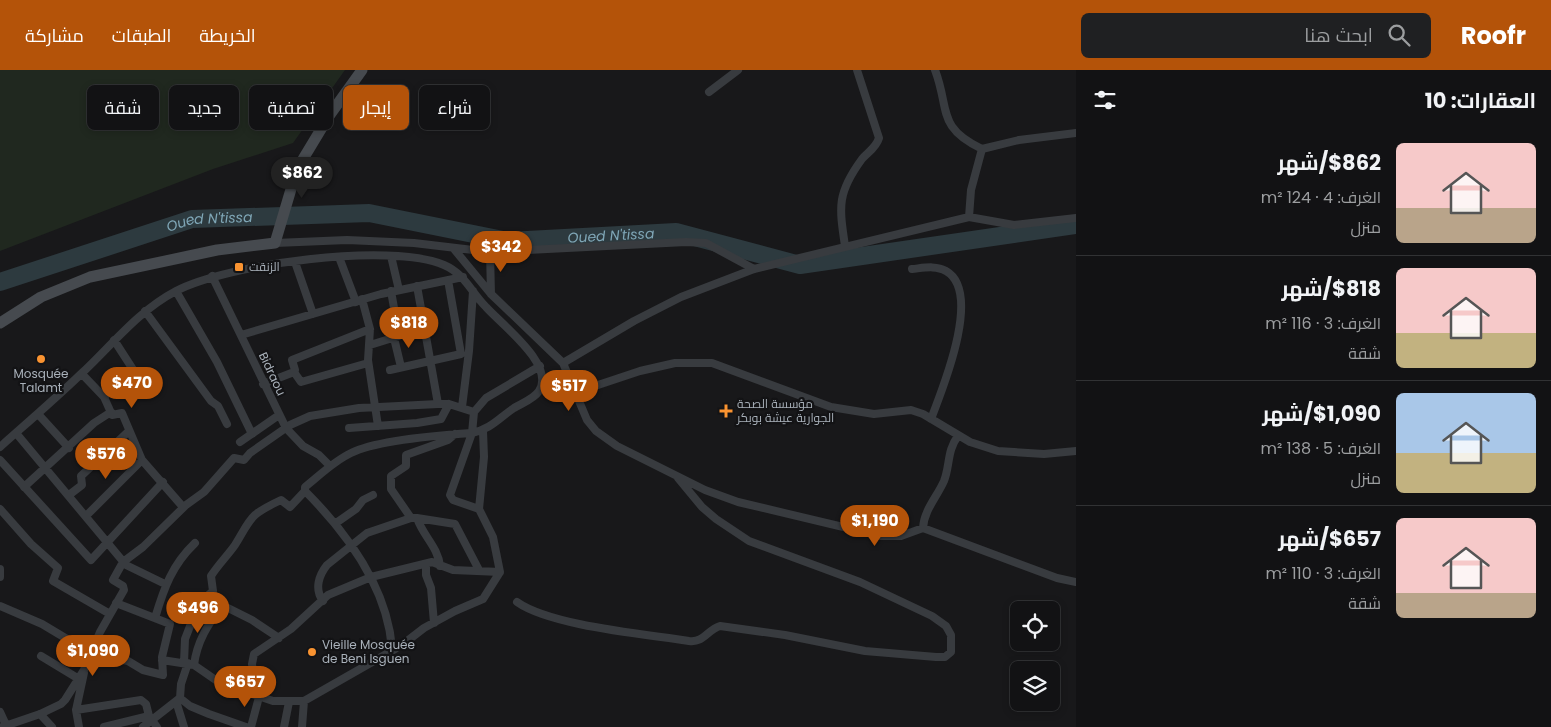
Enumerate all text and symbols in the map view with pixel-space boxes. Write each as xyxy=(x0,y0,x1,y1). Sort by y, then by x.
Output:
search box xyxy=(1081,13,1431,58)
text: Roofr xyxy=(1461,19,1526,52)
icon: search xyxy=(1385,21,1413,49)
text: ابحث هنا xyxy=(1304,22,1373,49)
text: مشاركة xyxy=(25,23,84,48)
text: الطبقات xyxy=(112,23,171,48)
text: الخريطة xyxy=(199,23,256,48)
chip: شقة xyxy=(87,85,159,130)
chip: جديد xyxy=(169,85,239,130)
chip: تصفية xyxy=(249,85,333,130)
chip: إيجار xyxy=(343,85,409,130)
chip: شراء xyxy=(419,85,490,130)
icon: filters xyxy=(1091,86,1119,114)
text: العقارات: 10 xyxy=(1425,86,1536,115)
text: $862/شهر xyxy=(1278,148,1381,177)
pin: $862 xyxy=(272,156,332,199)
text: $862 xyxy=(282,161,322,184)
icon: home xyxy=(1436,163,1496,223)
text: الغرف: 4 · 124 m² xyxy=(1261,186,1381,209)
water label: Oued N'tissa xyxy=(164,207,253,237)
text: منزل xyxy=(1351,216,1381,239)
water label: Oued N'tissa xyxy=(567,223,655,248)
pin: $342 xyxy=(471,230,531,273)
text: $342 xyxy=(481,235,521,258)
place label: الزنقت xyxy=(249,258,280,275)
marker: الزنقت xyxy=(233,261,245,273)
text: $818/شهر xyxy=(1281,274,1381,303)
icon: home xyxy=(1436,288,1496,348)
pin: $818 xyxy=(379,306,439,349)
text: $818 xyxy=(390,311,428,334)
text: الغرف: 3 · 116 m² xyxy=(1265,312,1381,335)
text: شقة xyxy=(1348,342,1381,365)
street label: Bidraou xyxy=(255,349,290,398)
marker: Mosquée Talamt xyxy=(35,353,47,365)
place label: Mosquée Talamt xyxy=(14,365,68,396)
pin: $470 xyxy=(102,366,162,409)
pin: $517 xyxy=(539,370,599,412)
text: $470 xyxy=(112,371,152,394)
text: $517 xyxy=(551,374,587,397)
place label: مؤسسة الصحة الجوارية عيشة بوبكر xyxy=(736,395,834,426)
text: $1,090/شهر xyxy=(1262,399,1381,428)
marker: مؤسسة الصحة الجوارية عيشة بوبكر xyxy=(719,404,733,418)
icon: home xyxy=(1436,413,1496,473)
text: الغرف: 5 · 138 m² xyxy=(1260,437,1381,460)
pin: $576 xyxy=(76,438,136,480)
text: $576 xyxy=(86,442,126,465)
text: منزل xyxy=(1351,467,1381,490)
pin: $1,190 xyxy=(834,504,916,547)
text: $1,190 xyxy=(851,509,899,532)
text: $657/شهر xyxy=(1278,524,1381,553)
icon: home xyxy=(1436,538,1496,598)
text: الغرف: 3 · 110 m² xyxy=(1265,562,1381,585)
pin: $496 xyxy=(168,592,228,634)
text: شقة xyxy=(1348,592,1381,615)
text: $496 xyxy=(177,596,219,619)
map controls xyxy=(1010,601,1060,711)
button: locate xyxy=(1010,601,1060,651)
pin: $1,090 xyxy=(52,634,134,677)
place label: Vieille Mosquée de Beni Isguen xyxy=(322,636,415,667)
text: $1,090 xyxy=(67,639,119,662)
marker: Vieille Mosquée de Beni Isguen xyxy=(306,646,318,658)
button: layers xyxy=(1010,661,1060,711)
pin: $657 xyxy=(215,666,275,708)
text: $657 xyxy=(225,670,265,693)

